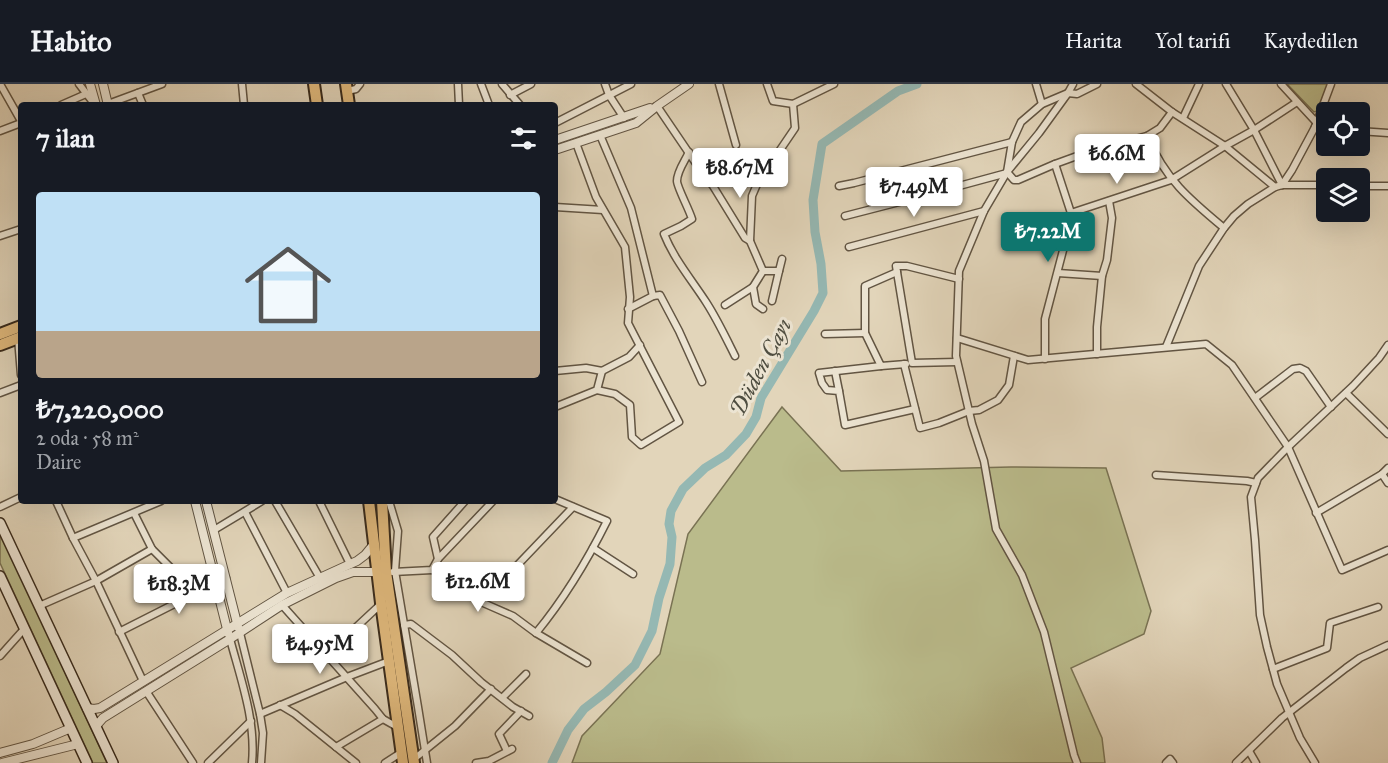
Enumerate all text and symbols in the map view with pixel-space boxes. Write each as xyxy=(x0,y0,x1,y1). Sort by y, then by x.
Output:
text: Habito xyxy=(30,24,112,59)
text: Harita xyxy=(1065,28,1122,54)
text: Yol tarifi xyxy=(1155,28,1231,54)
text: Kaydedilen xyxy=(1264,28,1358,54)
map controls xyxy=(1316,102,1370,222)
button: locate xyxy=(1316,102,1370,156)
text: 7 ilan xyxy=(36,122,95,154)
icon: filters xyxy=(507,122,540,155)
pin: ₺6.6M xyxy=(1075,134,1159,185)
text: ₺6.6M xyxy=(1089,141,1145,165)
pin: ₺8.67M xyxy=(691,148,789,199)
text: ₺8.67M xyxy=(706,155,774,179)
pin: ₺7.49M xyxy=(865,167,963,218)
button: layers xyxy=(1316,168,1370,222)
text: ₺7.49M xyxy=(880,174,948,198)
pin: ₺7.22M xyxy=(999,212,1097,263)
text: ₺7.22M xyxy=(1015,219,1081,243)
icon: home xyxy=(234,231,342,339)
water label: Düden Çayı xyxy=(724,314,797,420)
text: ₺7,220,000 xyxy=(36,393,164,425)
text: 2 oda · 58 m² xyxy=(36,426,139,450)
text: Daire xyxy=(36,450,81,474)
pin: ₺12.6M xyxy=(429,562,527,613)
pin: ₺18.3M xyxy=(130,564,228,615)
text: ₺12.6M xyxy=(446,569,510,593)
text: ₺18.3M xyxy=(148,571,210,595)
pin: ₺4.95M xyxy=(271,624,369,675)
text: ₺4.95M xyxy=(286,631,354,655)

